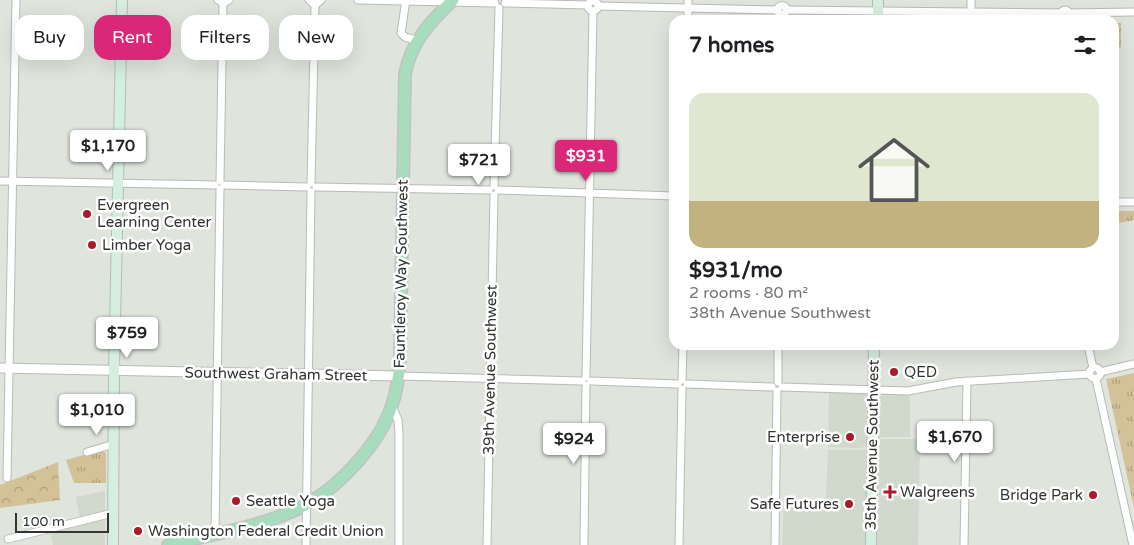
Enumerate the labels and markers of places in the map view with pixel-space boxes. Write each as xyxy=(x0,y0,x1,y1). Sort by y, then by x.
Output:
pin: $1,170 xyxy=(67,130,149,172)
pin: $931 xyxy=(556,140,616,182)
pin: $721 xyxy=(449,144,509,186)
place label: Evergreen Learning Center xyxy=(97,196,211,231)
marker: Evergreen Learning Center xyxy=(81,208,93,220)
place label: Limber Yoga xyxy=(102,236,191,254)
marker: Limber Yoga xyxy=(86,239,98,251)
pin: $759 xyxy=(97,316,157,359)
place label: QED xyxy=(904,363,937,381)
marker: QED xyxy=(888,366,900,378)
pin: $1,010 xyxy=(56,394,138,436)
pin: $1,670 xyxy=(914,420,996,463)
pin: $924 xyxy=(544,422,604,465)
place label: Enterprise xyxy=(767,428,840,446)
marker: Enterprise xyxy=(844,431,856,443)
place label: Walgreens xyxy=(900,483,975,501)
marker: Walgreens xyxy=(884,486,896,498)
place label: Bridge Park xyxy=(1000,486,1083,504)
marker: Bridge Park xyxy=(1087,489,1099,501)
place label: Seattle Yoga xyxy=(246,492,335,510)
marker: Seattle Yoga xyxy=(230,495,242,507)
place label: Safe Futures xyxy=(750,495,839,513)
marker: Safe Futures xyxy=(843,498,855,510)
place label: Washington Federal Credit Union xyxy=(148,522,384,540)
marker: Washington Federal Credit Union xyxy=(132,525,144,537)

